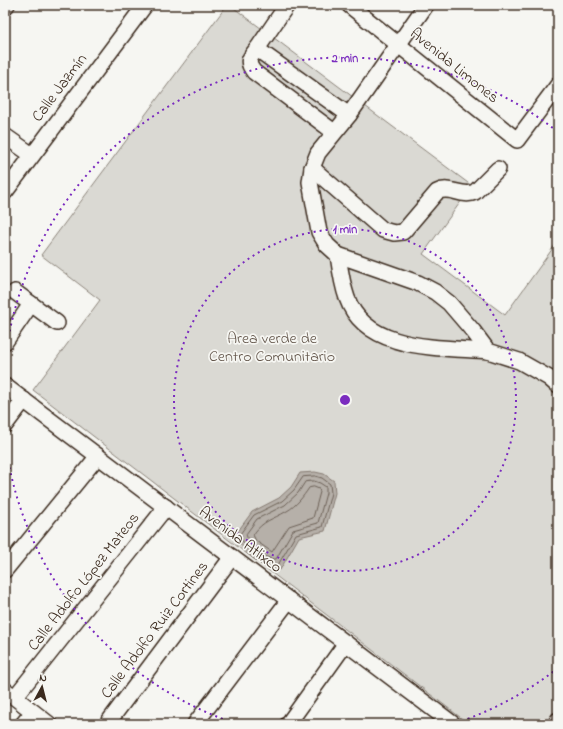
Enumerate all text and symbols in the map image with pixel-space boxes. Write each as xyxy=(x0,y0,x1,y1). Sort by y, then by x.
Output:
street label: Avenida Limones xyxy=(404,22,504,110)
street label: Calle Jazmín xyxy=(26,49,94,127)
text: 2 min xyxy=(331,50,358,68)
text: 1 min xyxy=(333,221,357,239)
park label: Area verde de Centro Comunitario xyxy=(209,327,335,369)
centre of rings xyxy=(338,393,352,407)
street label: Avenida Atlixco xyxy=(193,501,287,579)
street label: Calle Adolfo López Mateos xyxy=(22,508,146,656)
street label: Calle Adolfo Ruiz Cortines xyxy=(95,556,215,704)
north arrow xyxy=(22,667,62,707)
text: N xyxy=(38,670,48,686)

